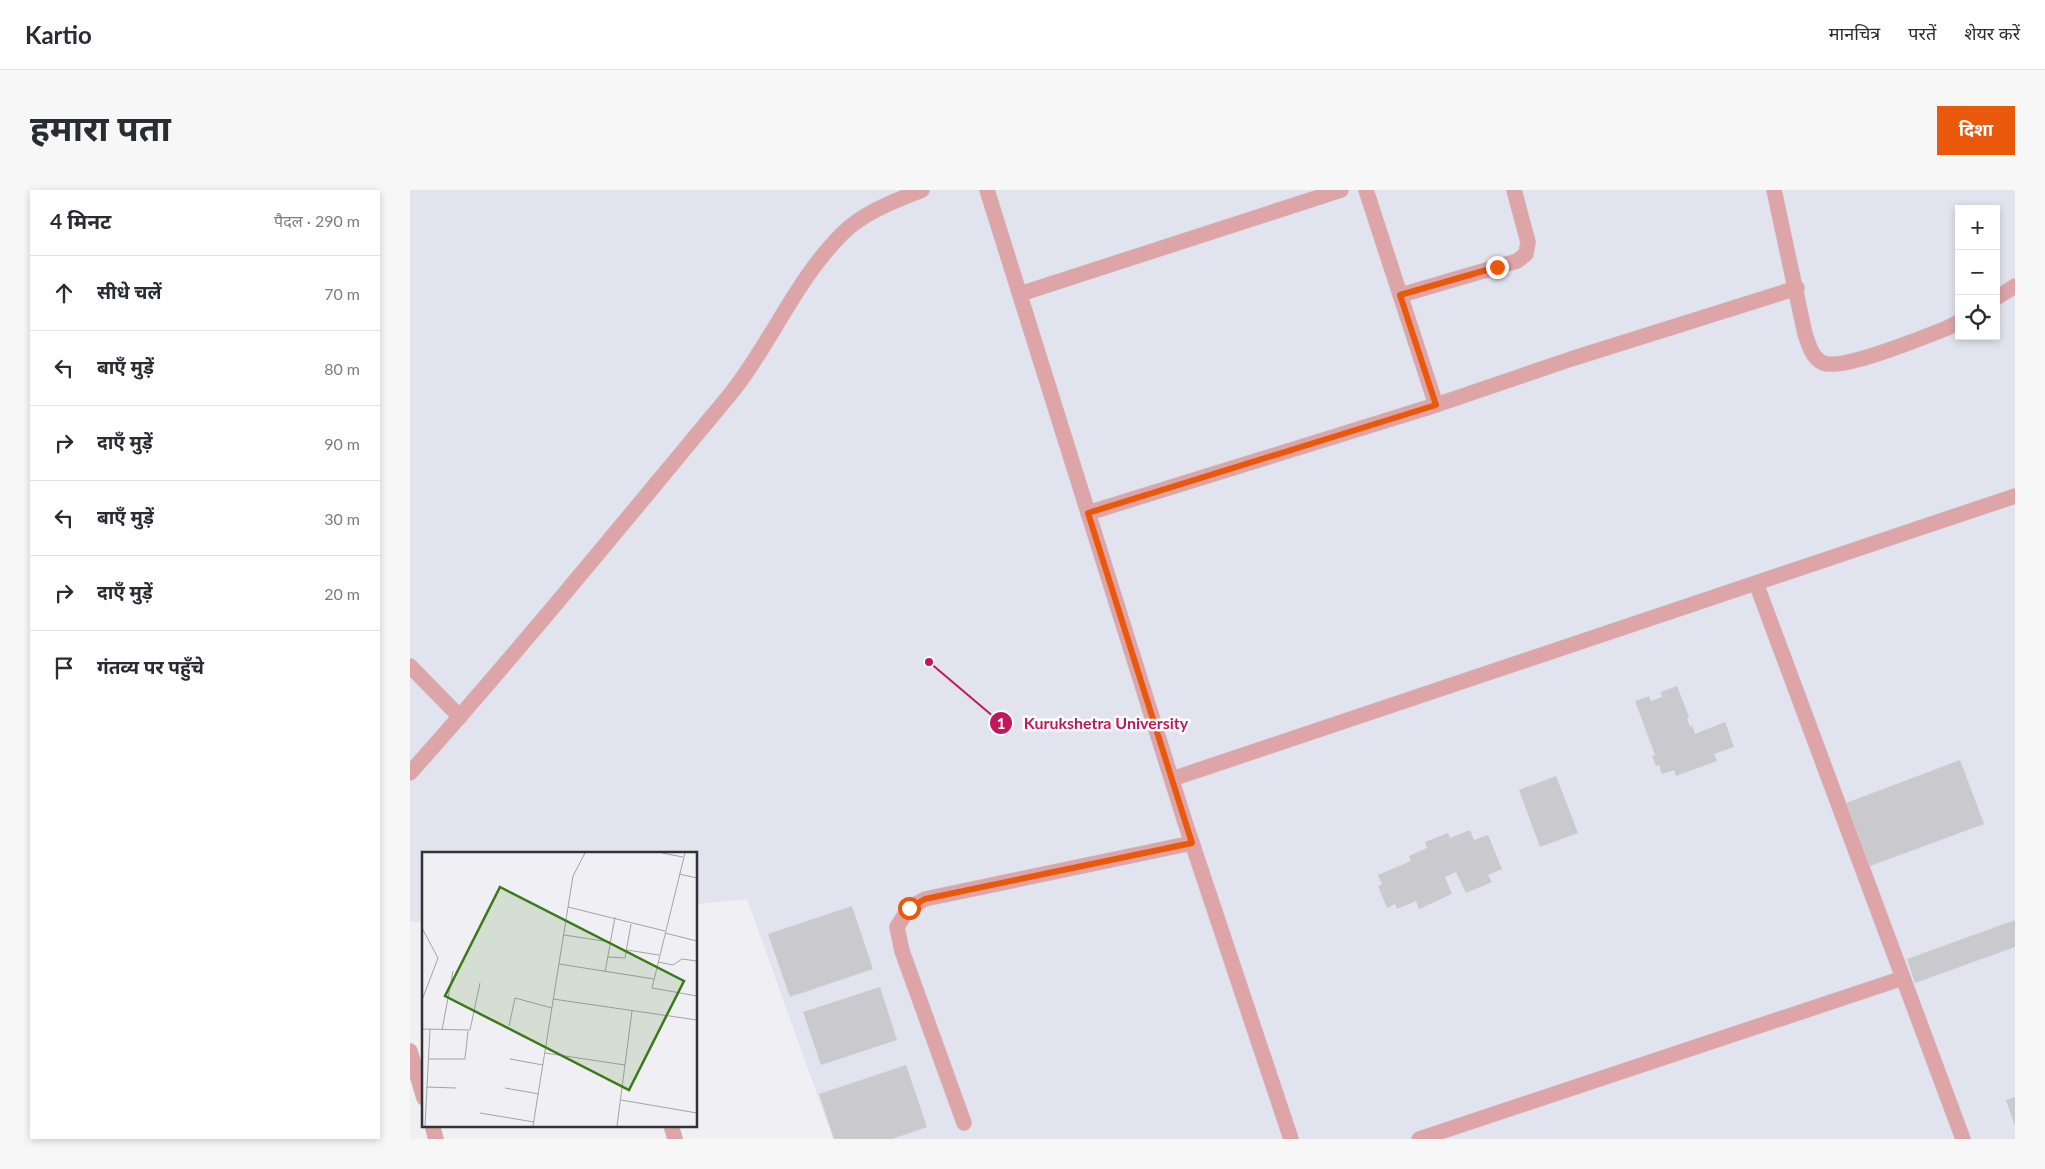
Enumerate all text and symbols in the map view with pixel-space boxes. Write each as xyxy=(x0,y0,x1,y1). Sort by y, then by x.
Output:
text: Kartio xyxy=(25,20,92,49)
text: मानचित्र xyxy=(1829,22,1880,44)
text: परतें xyxy=(1908,22,1936,44)
text: शेयर करें xyxy=(1964,22,2020,44)
text: हमारा पता xyxy=(30,106,171,148)
button: दिशा xyxy=(1937,106,2015,155)
map controls xyxy=(1955,205,2000,340)
button: + xyxy=(1955,205,2000,250)
text: 4 मिनट xyxy=(50,208,111,233)
text: पैदल · 290 m xyxy=(274,211,360,230)
button: − xyxy=(1955,250,2000,295)
route end xyxy=(1486,256,1509,279)
icon: ahead xyxy=(50,279,78,307)
text: सीधे चलें xyxy=(97,280,162,303)
text: 70 m xyxy=(324,284,360,303)
button: locate xyxy=(1955,295,2000,340)
icon: left xyxy=(50,354,78,382)
text: बाएँ मुड़ें xyxy=(97,355,154,378)
text: 80 m xyxy=(324,359,360,378)
icon: right xyxy=(50,429,78,457)
text: दाएँ मुड़ें xyxy=(97,430,153,453)
text: 90 m xyxy=(324,434,360,453)
icon: left xyxy=(50,504,78,532)
text: बाएँ मुड़ें xyxy=(97,505,154,528)
text: 30 m xyxy=(324,509,360,528)
icon: right xyxy=(50,579,78,607)
text: दाएँ मुड़ें xyxy=(97,580,153,603)
text: 20 m xyxy=(324,584,360,603)
icon: arrive xyxy=(50,654,78,682)
text: गंतव्य पर पहुँचे xyxy=(97,655,204,678)
callout: Kurukshetra University xyxy=(988,708,1198,739)
text: Kurukshetra University xyxy=(1024,713,1189,732)
text: 1 xyxy=(997,714,1005,732)
inset map xyxy=(422,852,698,1126)
route start xyxy=(898,897,921,920)

